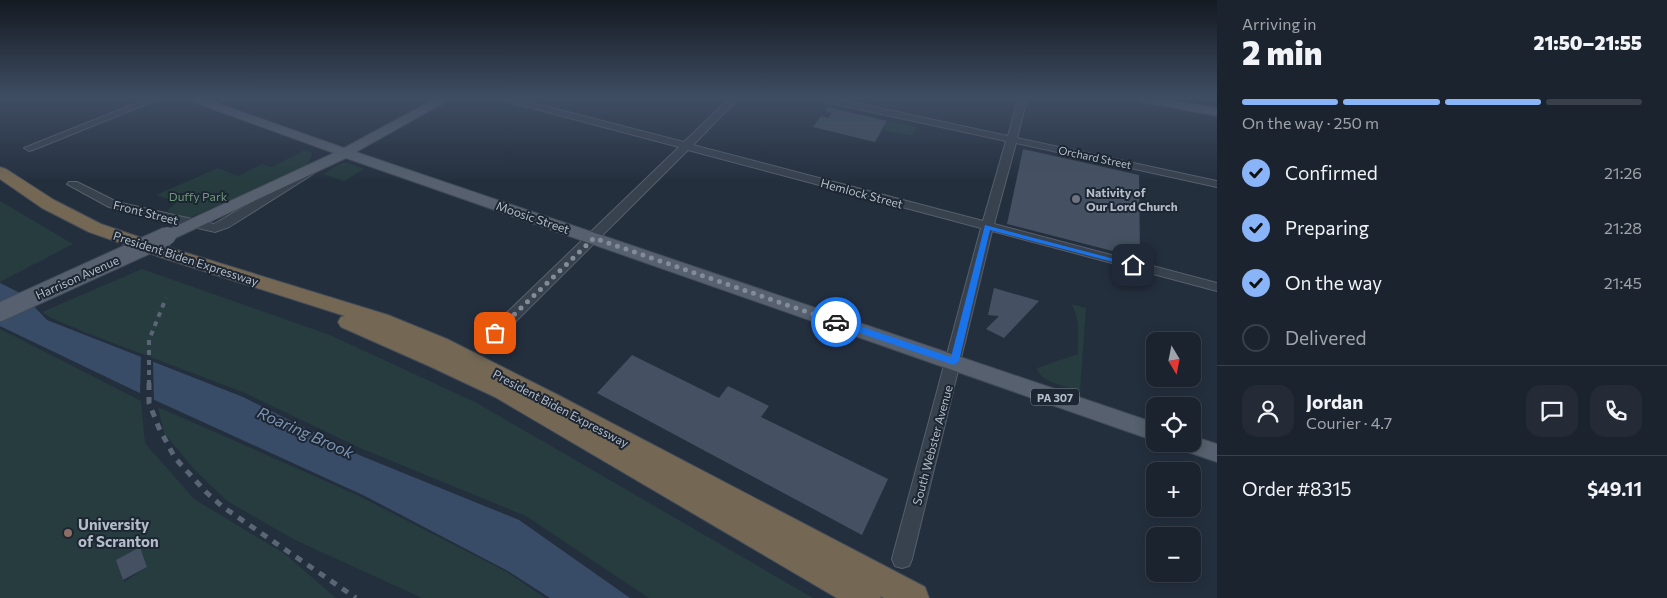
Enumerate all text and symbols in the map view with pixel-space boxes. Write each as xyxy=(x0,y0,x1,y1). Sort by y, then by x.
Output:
text: Arriving in xyxy=(1242,14,1316,33)
text: 21:50–21:55 xyxy=(1534,31,1642,54)
text: 2 min xyxy=(1242,32,1322,72)
text: On the way · 250 m xyxy=(1242,113,1379,132)
street label: Orchard Street xyxy=(1057,143,1133,171)
icon: check xyxy=(1242,159,1270,187)
text: Confirmed xyxy=(1285,161,1378,184)
text: 21:26 xyxy=(1604,163,1642,182)
street label: Hemlock Street xyxy=(819,175,905,211)
place label: Nativity of Our Lord Church xyxy=(1086,185,1178,213)
park label: Duffy Park xyxy=(169,189,228,203)
marker: Nativity of Our Lord Church xyxy=(1070,193,1082,205)
street label: Front Street xyxy=(112,197,180,227)
street label: Moosic Street xyxy=(495,198,571,236)
icon: check xyxy=(1242,214,1270,242)
text: Preparing xyxy=(1285,216,1369,239)
text: 21:28 xyxy=(1604,218,1642,237)
street label: President Biden Expressway xyxy=(112,228,260,288)
pin xyxy=(1112,244,1154,286)
icon: home xyxy=(1119,251,1147,279)
street label: Harrison Avenue xyxy=(33,252,121,302)
icon: check xyxy=(1242,269,1270,297)
text: On the way xyxy=(1285,271,1382,294)
text: 21:45 xyxy=(1604,273,1642,292)
courier xyxy=(811,297,861,347)
icon: car xyxy=(822,308,850,336)
pin xyxy=(474,312,516,354)
icon: bag xyxy=(481,319,509,347)
text: Delivered xyxy=(1285,326,1366,349)
north arrow xyxy=(1146,332,1201,388)
map controls xyxy=(1146,332,1201,582)
street label: President Biden Expressway xyxy=(491,366,631,450)
street label: South Webster Avenue xyxy=(909,384,955,506)
button: person xyxy=(1242,385,1294,437)
button: chat xyxy=(1526,385,1578,437)
button: phone xyxy=(1590,385,1642,437)
road number: PA 307 xyxy=(1031,388,1079,406)
text: Jordan xyxy=(1306,390,1363,413)
button: locate xyxy=(1146,397,1201,452)
water label: Roaring Brook xyxy=(255,402,358,462)
text: Courier · 4.7 xyxy=(1306,413,1392,432)
button: + xyxy=(1146,462,1201,517)
text: Order #8315 xyxy=(1242,477,1351,500)
text: $49.11 xyxy=(1587,477,1642,500)
place label: University of Scranton xyxy=(78,515,159,550)
marker: University of Scranton xyxy=(62,527,74,539)
button: − xyxy=(1146,527,1201,582)

